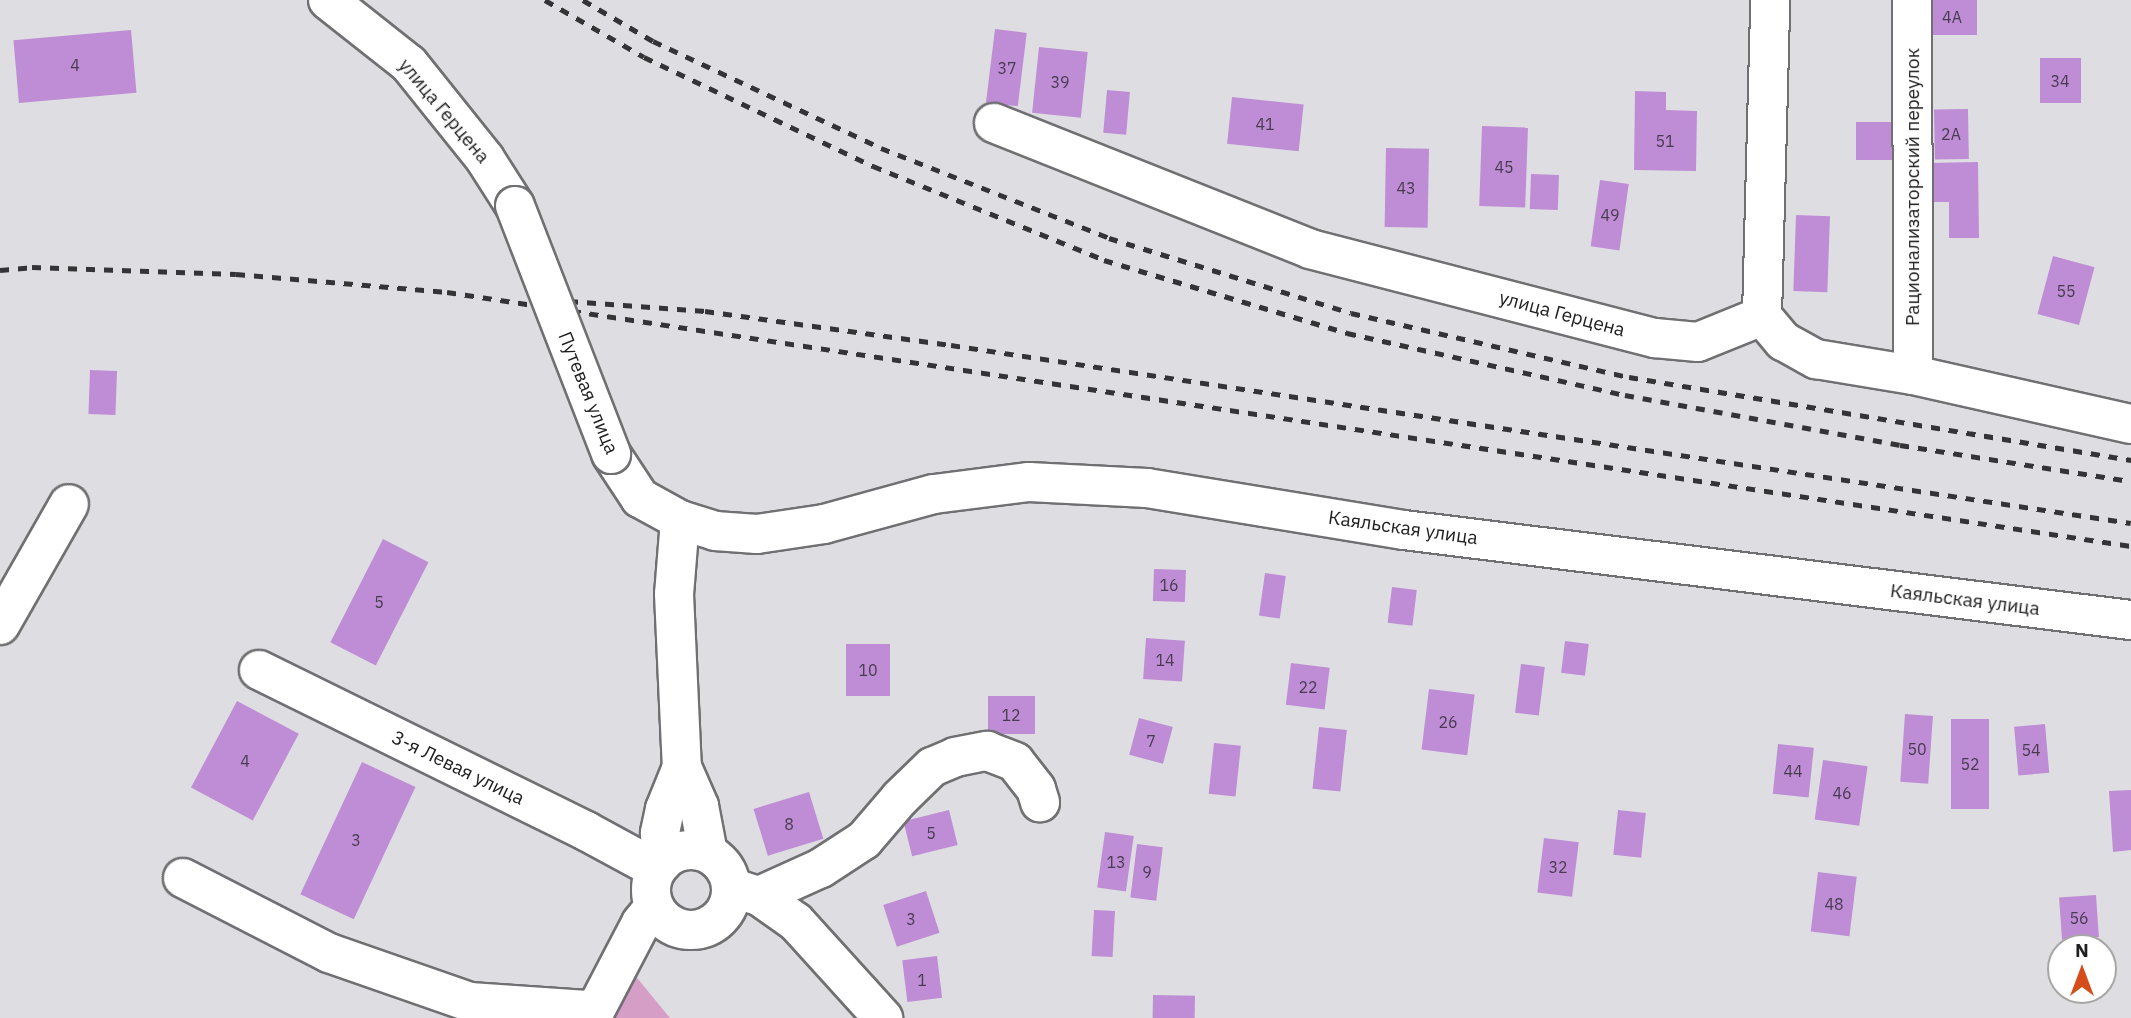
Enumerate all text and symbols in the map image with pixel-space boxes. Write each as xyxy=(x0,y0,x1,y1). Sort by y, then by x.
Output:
house number: 4А xyxy=(1942,7,1962,27)
street label: Рационализаторский переулок xyxy=(1902,48,1924,326)
street label: улица Герцена xyxy=(394,54,494,168)
house number: 4 xyxy=(70,55,80,75)
house number: 37 xyxy=(997,58,1017,78)
house number: 34 xyxy=(2050,71,2070,91)
house number: 39 xyxy=(1050,72,1070,92)
house number: 41 xyxy=(1255,114,1275,134)
house number: 2А xyxy=(1941,124,1961,144)
house number: 51 xyxy=(1655,131,1675,151)
house number: 45 xyxy=(1494,157,1514,177)
house number: 43 xyxy=(1396,178,1416,198)
house number: 49 xyxy=(1600,205,1620,225)
house number: 55 xyxy=(2056,281,2076,301)
street label: улица Герцена xyxy=(1497,286,1627,342)
street label: Путевая улица xyxy=(553,329,623,457)
street label: Каяльская улица xyxy=(1327,506,1479,550)
house number: 16 xyxy=(1159,575,1179,595)
street label: Каяльская улица xyxy=(1889,580,2041,620)
house number: 5 xyxy=(374,592,384,612)
house number: 14 xyxy=(1155,650,1175,670)
house number: 10 xyxy=(858,660,878,680)
house number: 22 xyxy=(1298,677,1318,697)
house number: 12 xyxy=(1001,705,1021,725)
house number: 26 xyxy=(1438,712,1458,732)
street label: 3-я Левая улица xyxy=(388,726,528,810)
house number: 7 xyxy=(1146,731,1156,751)
house number: 50 xyxy=(1907,739,1927,759)
house number: 54 xyxy=(2021,740,2041,760)
house number: 4 xyxy=(240,751,250,771)
house number: 52 xyxy=(1960,754,1980,774)
house number: 44 xyxy=(1783,761,1803,781)
house number: 46 xyxy=(1832,783,1852,803)
house number: 8 xyxy=(784,814,794,834)
house number: 5 xyxy=(926,823,936,843)
house number: 3 xyxy=(351,830,361,850)
house number: 13 xyxy=(1106,852,1126,872)
house number: 32 xyxy=(1548,857,1568,877)
house number: 9 xyxy=(1142,862,1152,882)
house number: 48 xyxy=(1824,894,1844,914)
house number: 56 xyxy=(2069,908,2089,928)
house number: 3 xyxy=(906,909,916,929)
north arrow xyxy=(2047,934,2117,1004)
text: N xyxy=(2075,938,2089,962)
house number: 1 xyxy=(917,970,927,990)

